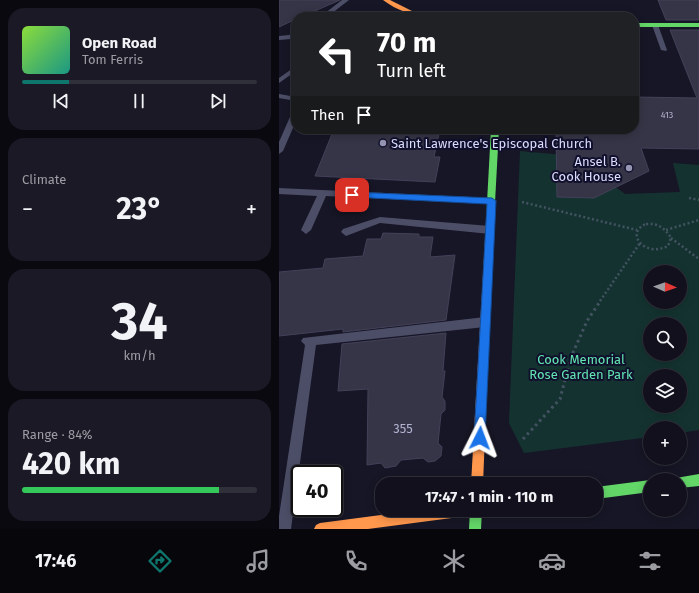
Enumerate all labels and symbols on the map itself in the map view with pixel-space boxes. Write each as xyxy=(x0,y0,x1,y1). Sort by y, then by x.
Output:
house number: 413 xyxy=(661,110,673,120)
place label: Saint Lawrence's Episcopal Church xyxy=(391,136,592,151)
marker: Saint Lawrence's Episcopal Church xyxy=(378,138,388,148)
place label: Ansel B. Cook House xyxy=(552,154,621,184)
marker: Ansel B. Cook House xyxy=(624,163,634,173)
pin xyxy=(335,178,369,212)
north arrow xyxy=(643,265,687,309)
park label: Cook Memorial Rose Garden Park xyxy=(529,352,633,382)
position arrow xyxy=(459,417,501,459)
house number: 355 xyxy=(393,421,413,436)
speed limit sign: 40 xyxy=(291,465,343,517)

